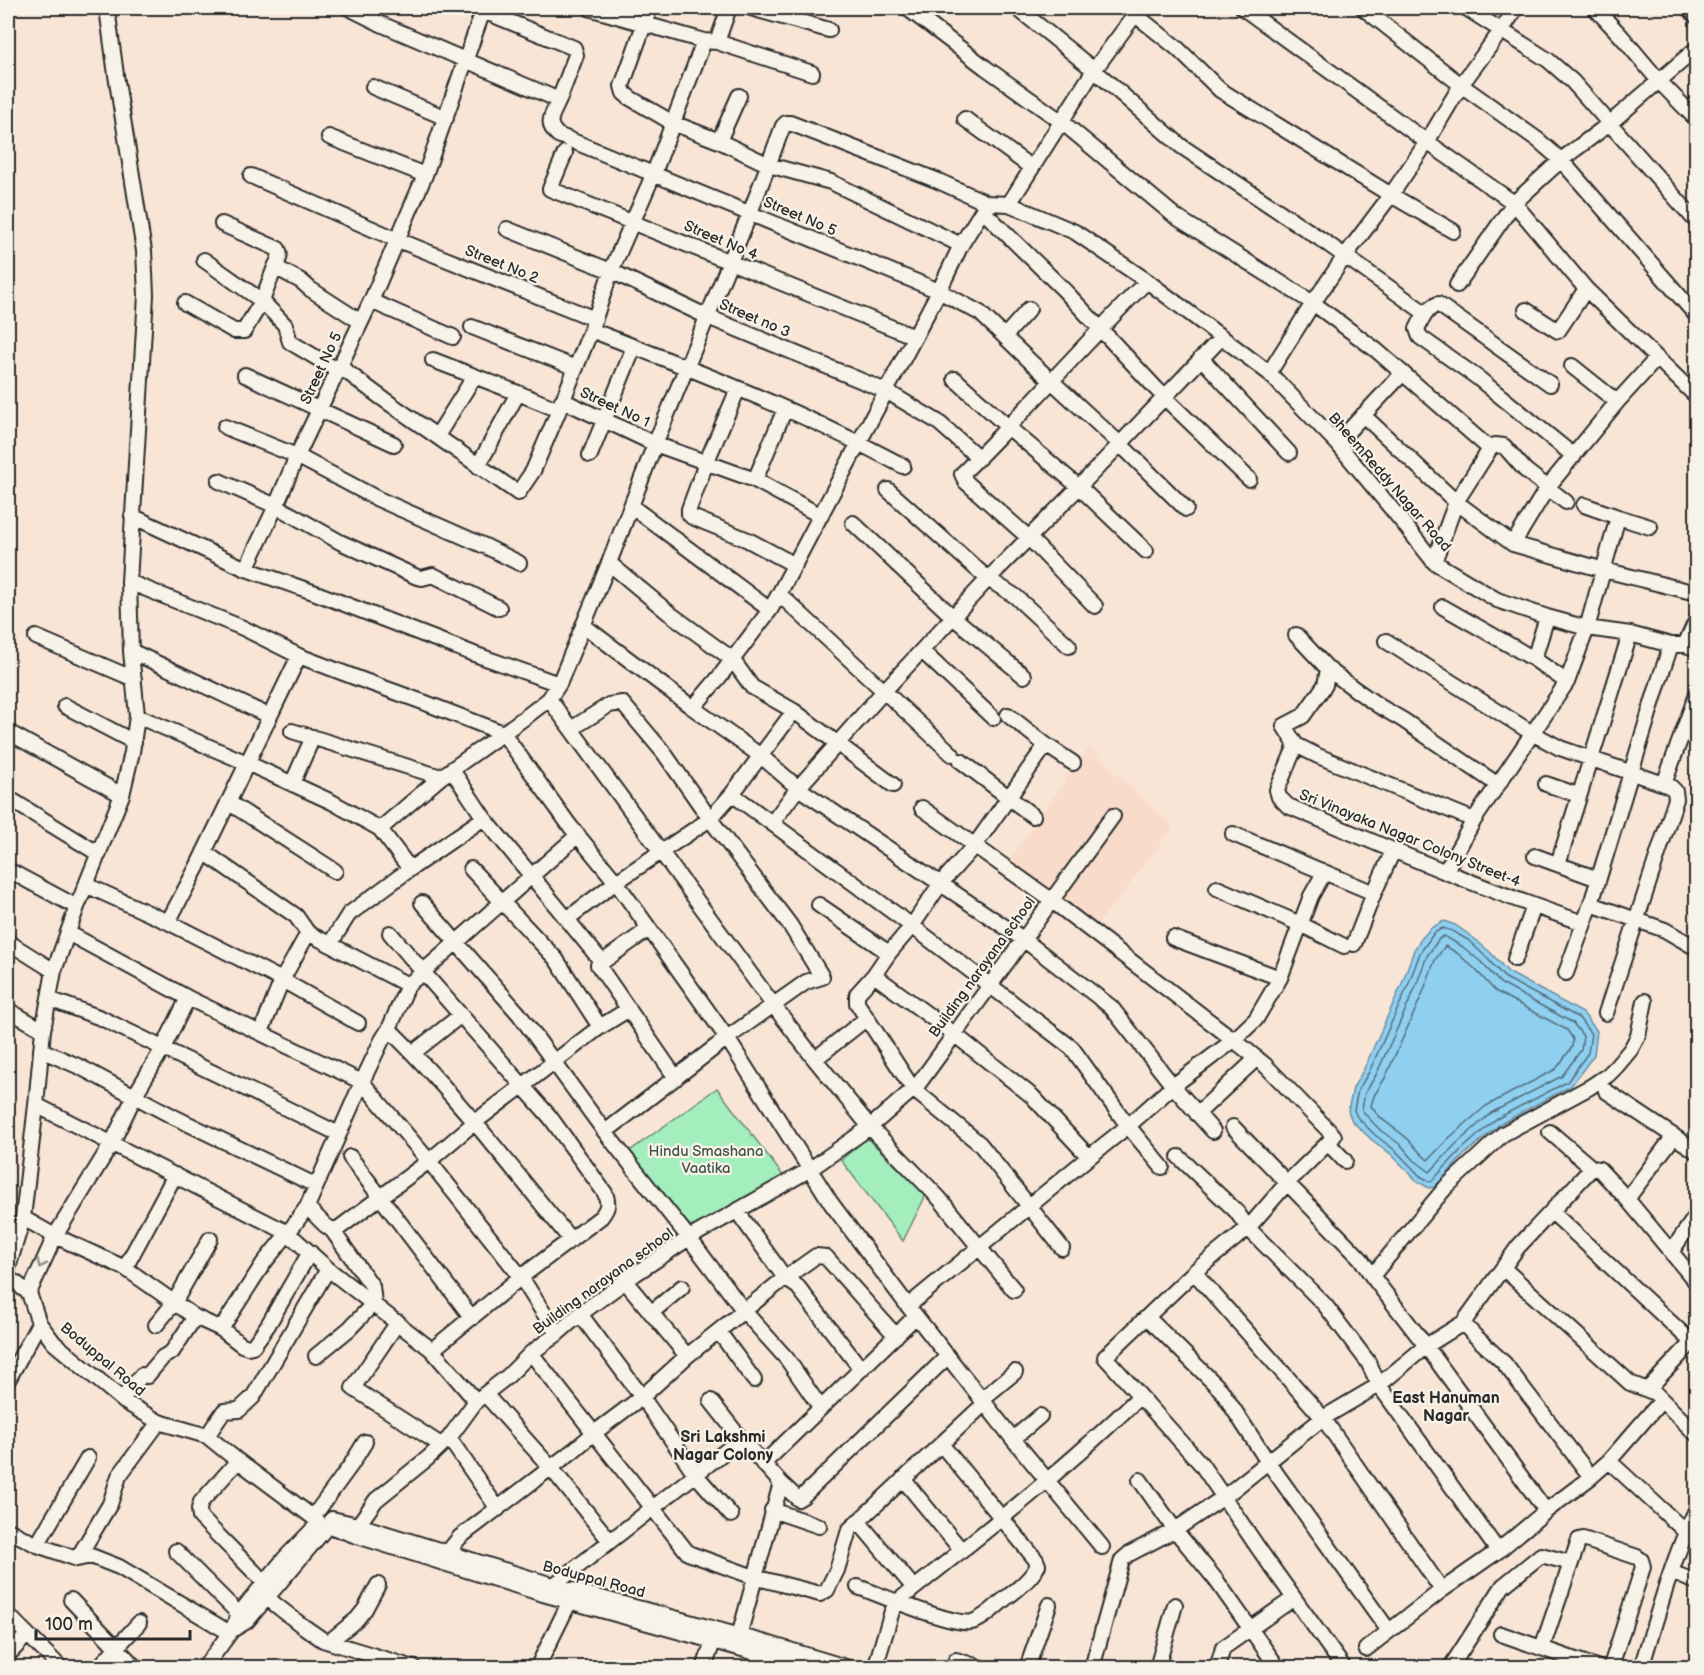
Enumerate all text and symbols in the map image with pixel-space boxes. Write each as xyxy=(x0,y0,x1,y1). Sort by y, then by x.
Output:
street label: Street No 5 xyxy=(760,193,839,240)
street label: Street No 4 xyxy=(681,216,761,264)
street label: Street No 2 xyxy=(462,241,542,288)
street label: Street no 3 xyxy=(716,295,793,342)
street label: Street No 5 xyxy=(296,329,346,407)
street label: Street No 1 xyxy=(577,383,653,432)
street label: BheemReddy Nagar Road xyxy=(1324,409,1455,556)
street label: Sri Vinayaka Nagar Colony Street-4 xyxy=(1296,785,1523,892)
street label: Building narayana school xyxy=(925,893,1040,1041)
park label: Hindu Smashana Vaatika xyxy=(649,1142,763,1178)
street label: Building narayana school xyxy=(529,1224,677,1339)
one-way arrow xyxy=(37,1258,48,1269)
street label: Boduppal Road xyxy=(56,1318,149,1401)
district label: East Hanuman Nagar xyxy=(1392,1389,1500,1426)
district label: Sri Lakshmi Nagar Colony xyxy=(673,1428,774,1465)
street label: Boduppal Road xyxy=(541,1557,647,1602)
scale bar xyxy=(36,1603,190,1641)
text: 100 m xyxy=(45,1614,93,1635)

